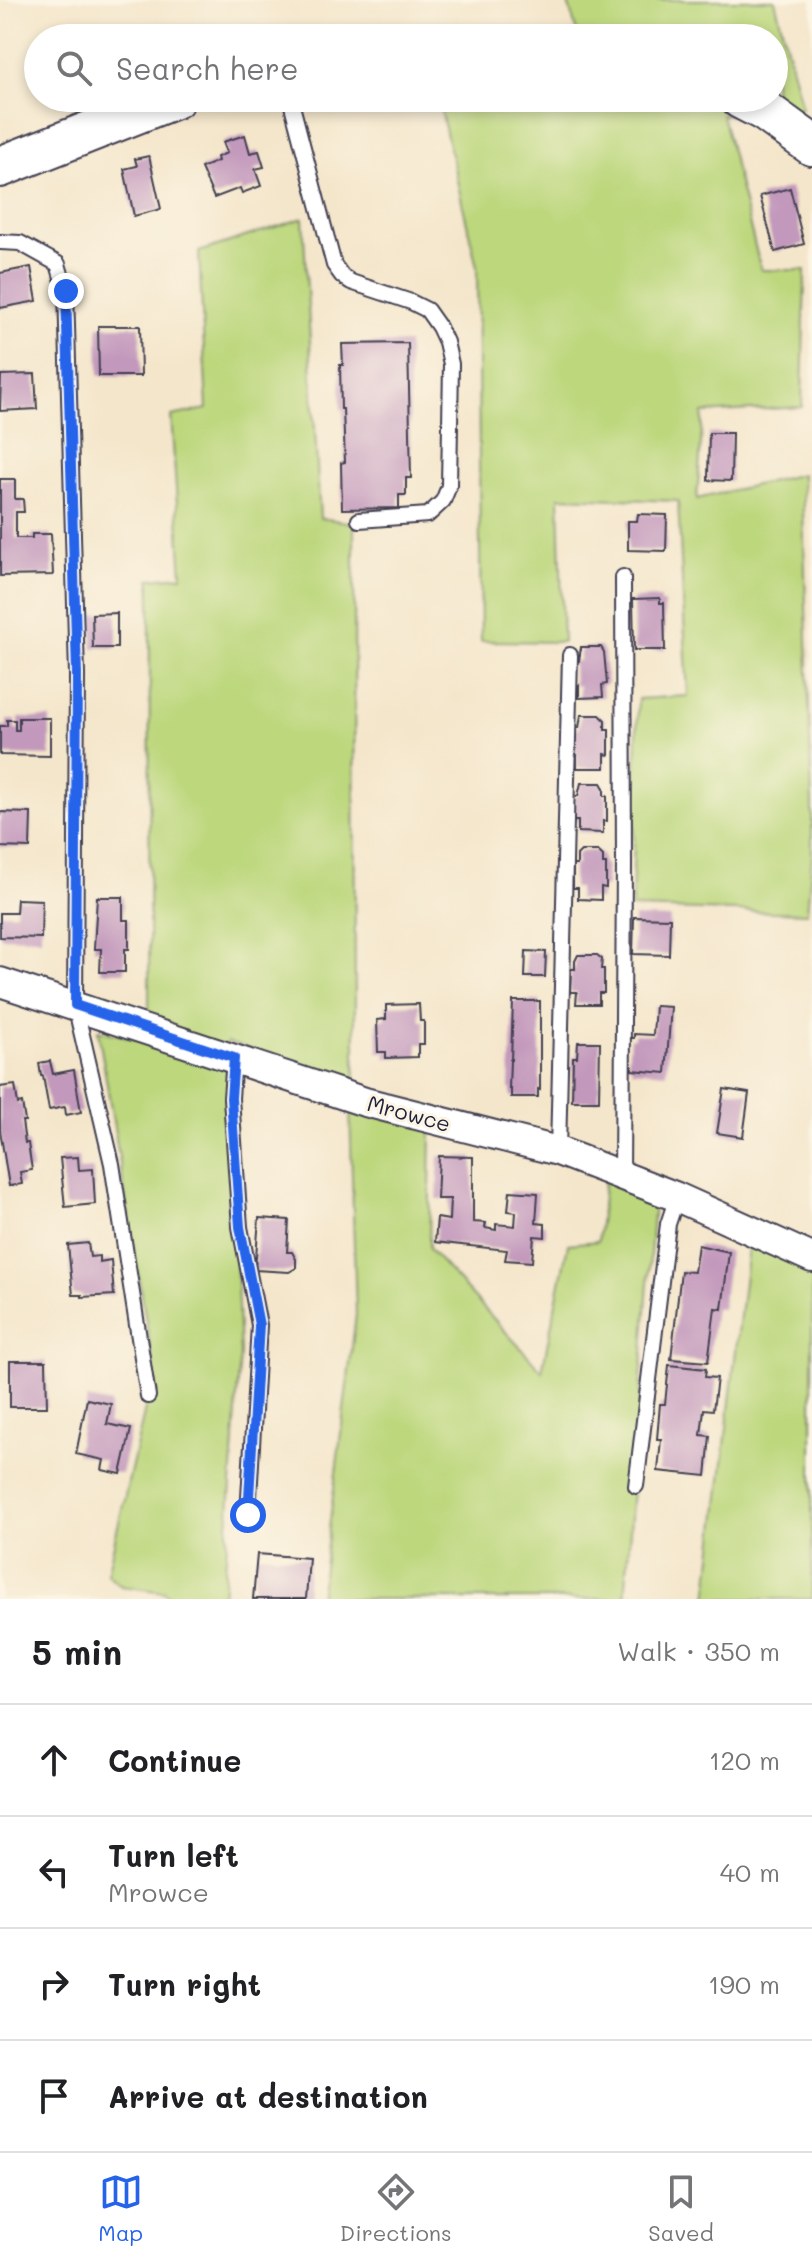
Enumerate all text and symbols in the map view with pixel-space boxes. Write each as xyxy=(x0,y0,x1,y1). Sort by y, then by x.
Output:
search box xyxy=(24,24,788,112)
icon: search xyxy=(52,46,96,90)
text: Search here xyxy=(116,48,299,88)
route end xyxy=(48,273,84,309)
street label: Mrowce xyxy=(364,1088,454,1138)
route start xyxy=(230,1497,266,1533)
text: 5 min xyxy=(32,1629,122,1674)
text: Walk · 350 m xyxy=(617,1634,780,1668)
icon: ahead xyxy=(32,1738,76,1782)
text: Continue xyxy=(108,1740,241,1780)
text: 120 m xyxy=(709,1743,780,1777)
text: Turn left xyxy=(108,1835,239,1875)
icon: left xyxy=(32,1850,76,1894)
text: 40 m xyxy=(720,1855,780,1889)
text: Mrowce xyxy=(108,1875,209,1909)
icon: right xyxy=(32,1962,76,2006)
text: Turn right xyxy=(108,1964,261,2004)
text: 190 m xyxy=(708,1967,780,2001)
icon: arrive xyxy=(32,2074,76,2118)
text: Arrive at destination xyxy=(108,2076,428,2116)
tab: Map xyxy=(98,2170,143,2247)
tab: Directions xyxy=(340,2170,452,2247)
tab: Saved xyxy=(648,2170,714,2247)

